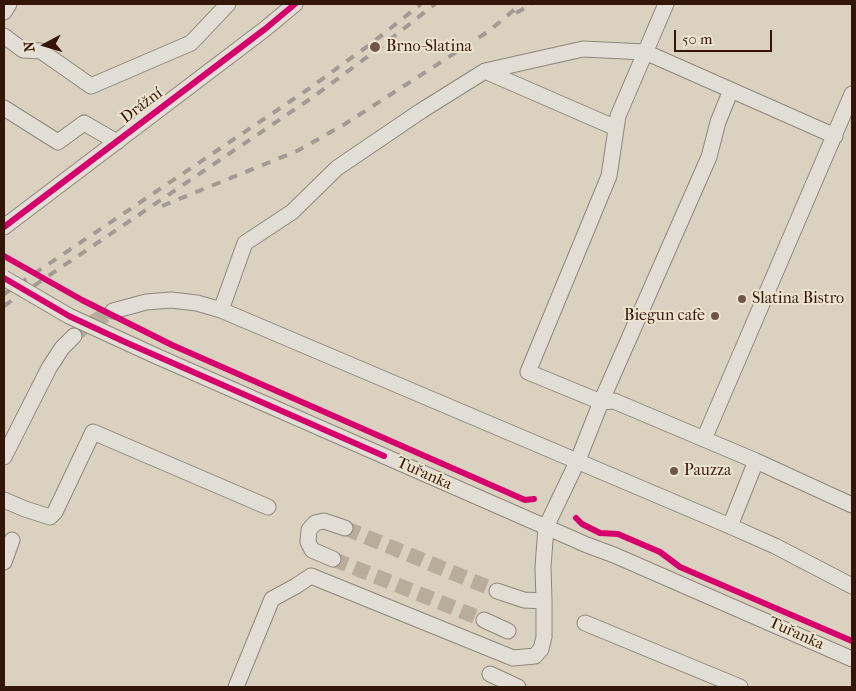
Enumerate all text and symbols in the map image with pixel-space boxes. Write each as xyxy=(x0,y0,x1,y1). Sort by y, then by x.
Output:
north arrow xyxy=(20,20,70,70)
scale bar xyxy=(676,20,774,52)
text: 50 m xyxy=(682,30,712,48)
place label: Brno-Slatina xyxy=(386,37,472,57)
text: N xyxy=(21,40,39,53)
marker: Brno-Slatina xyxy=(368,40,382,54)
street label: Drážní xyxy=(117,84,167,128)
place label: Slatina Bistro xyxy=(752,289,844,309)
marker: Slatina Bistro xyxy=(736,293,748,305)
place label: Biegun cafe xyxy=(624,306,705,326)
marker: Biegun cafe xyxy=(709,310,721,322)
street label: Tuřanka xyxy=(393,453,455,495)
place label: Pauzza xyxy=(684,461,731,481)
marker: Pauzza xyxy=(668,465,680,477)
street label: Tuřanka xyxy=(765,613,827,655)

